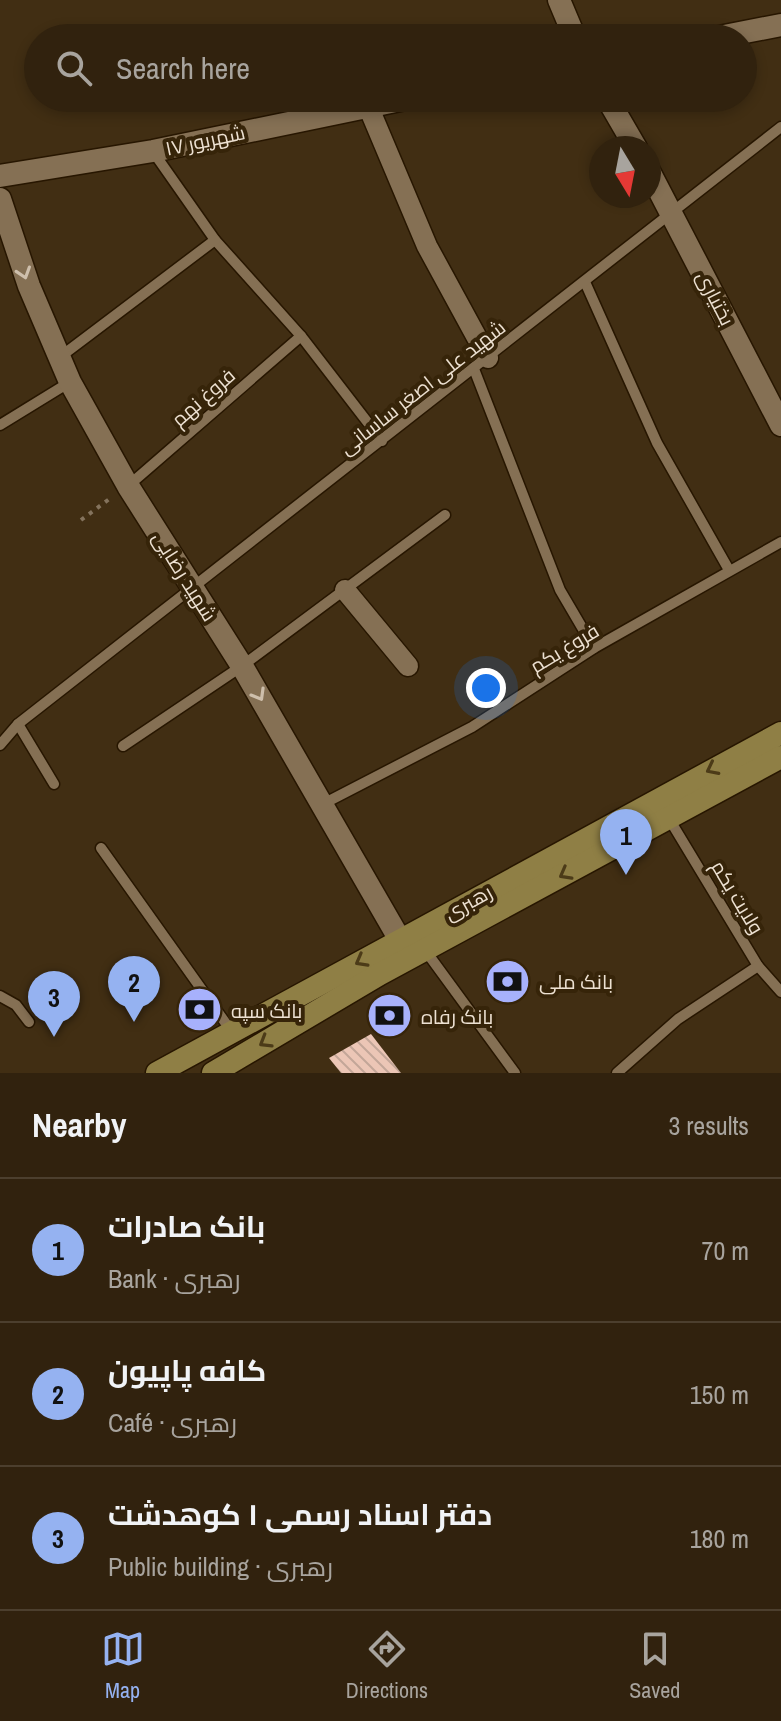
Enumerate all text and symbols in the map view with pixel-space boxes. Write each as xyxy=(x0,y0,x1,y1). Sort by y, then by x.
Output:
search box xyxy=(24,24,757,112)
icon: search xyxy=(52,46,96,90)
text: Search here xyxy=(116,48,250,88)
street label: ۱۷ شهریور xyxy=(163,118,247,162)
north arrow xyxy=(589,136,661,208)
one-way arrow xyxy=(15,265,31,279)
street label: بختیاری xyxy=(691,266,741,330)
street label: شهید علی اصغر ساسانی xyxy=(333,314,511,460)
street label: فروغ نهم xyxy=(165,362,241,433)
street label: شهید رضایی xyxy=(147,526,223,626)
street label: فروغ یکم xyxy=(524,617,604,680)
your location xyxy=(466,668,506,708)
one-way arrow xyxy=(249,686,265,701)
one-way arrow xyxy=(705,760,720,775)
pin: 1 xyxy=(600,809,652,875)
street label: ولایت یکم xyxy=(705,855,771,939)
one-way arrow xyxy=(559,864,573,880)
street label: رهبری xyxy=(439,878,497,926)
one-way arrow xyxy=(355,952,369,967)
pin: 2 xyxy=(108,956,160,1022)
bank icon: بانک ملی xyxy=(484,957,532,1005)
place label: بانک ملی xyxy=(539,968,613,995)
pin: 3 xyxy=(28,971,80,1037)
bank icon: بانک سپه xyxy=(176,986,224,1034)
bank icon: بانک رفاه xyxy=(366,992,414,1040)
place label: بانک سپه xyxy=(231,997,302,1024)
place label: بانک رفاه xyxy=(421,1003,493,1030)
one-way arrow xyxy=(259,1032,274,1048)
text: Nearby xyxy=(32,1102,127,1148)
text: 3 results xyxy=(668,1108,749,1143)
text: بانک صادرات xyxy=(108,1206,265,1246)
text: 1 xyxy=(52,1233,64,1268)
text: 70 m xyxy=(702,1233,749,1268)
text: Bank · رهبری xyxy=(108,1261,241,1296)
text: کافه پاپیون xyxy=(108,1350,266,1390)
text: 2 xyxy=(52,1377,64,1412)
text: 150 m xyxy=(690,1377,749,1412)
text: Café · رهبری xyxy=(108,1405,237,1440)
text: دفتر اسناد رسمی ۱ کوهدشت xyxy=(108,1494,492,1534)
text: 3 xyxy=(52,1521,64,1556)
text: 180 m xyxy=(690,1521,749,1556)
text: Public building · رهبری xyxy=(108,1549,333,1584)
tab: Map xyxy=(101,1627,145,1705)
tab: Directions xyxy=(346,1627,428,1705)
tab: Saved xyxy=(629,1627,680,1705)

